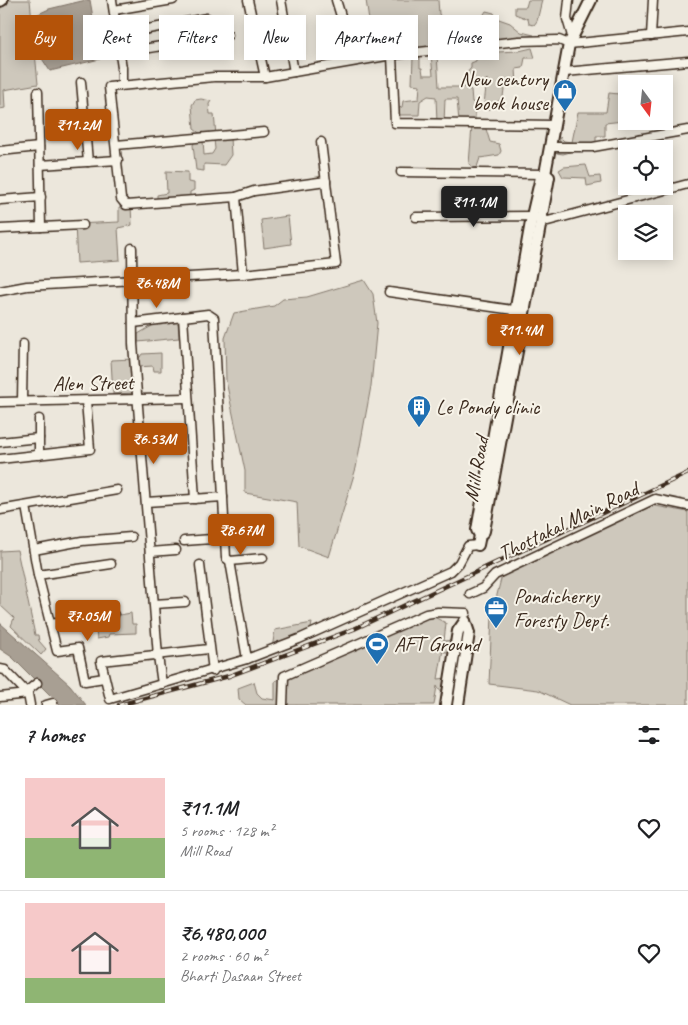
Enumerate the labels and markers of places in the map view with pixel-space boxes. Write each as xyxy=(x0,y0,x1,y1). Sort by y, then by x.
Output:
place label: New century book house xyxy=(459,66,550,116)
shop icon: New century book house xyxy=(552,78,578,112)
pin: ₹11.2M xyxy=(37,108,119,151)
pin: ₹11.1M xyxy=(433,186,515,228)
pin: ₹6.48M xyxy=(116,266,198,309)
pin: ₹11.4M xyxy=(479,314,561,356)
building icon: Le Pondy clinic xyxy=(406,394,432,428)
place label: Le Pondy clinic xyxy=(436,394,541,420)
pin: ₹6.53M xyxy=(113,422,195,465)
pin: ₹8.67M xyxy=(200,514,282,556)
place label: Pondicherry Foresty Dept. xyxy=(514,583,610,633)
office icon: Pondicherry Foresty Dept. xyxy=(483,595,509,629)
pin: ₹7.05M xyxy=(47,600,129,642)
sports icon: AFT Ground xyxy=(364,631,390,665)
place label: AFT Ground xyxy=(394,631,482,657)

